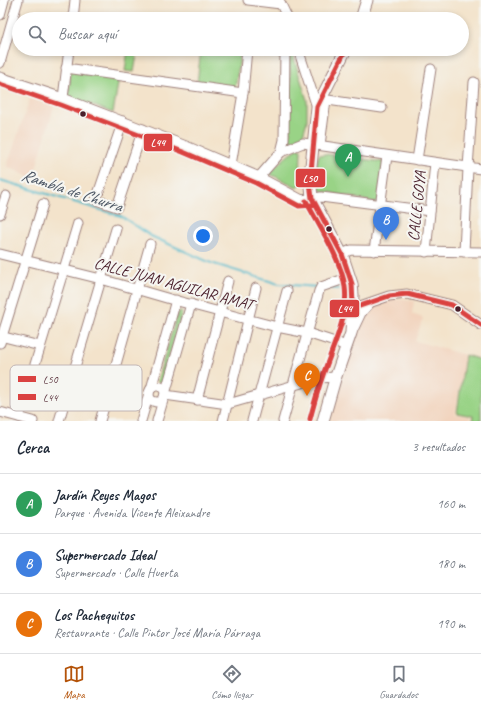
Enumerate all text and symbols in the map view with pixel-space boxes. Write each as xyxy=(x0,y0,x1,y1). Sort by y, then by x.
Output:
search box xyxy=(12,12,469,56)
icon: search xyxy=(26,23,48,45)
text: Buscar aquí xyxy=(58,25,117,44)
unlabelled marker xyxy=(78,109,88,119)
line badge: L44 xyxy=(143,133,173,152)
text: L44 xyxy=(151,135,167,149)
pin: A xyxy=(335,144,361,177)
water label: Rambla de Churra xyxy=(19,164,127,217)
line badge: L50 xyxy=(295,168,326,188)
street label: CALLE GOYA xyxy=(403,169,431,242)
text: L50 xyxy=(303,171,318,185)
pin: B xyxy=(373,207,399,240)
unlabelled marker xyxy=(324,224,334,234)
your location xyxy=(193,226,213,246)
street label: CALLE JUAN AGUILAR AMAT xyxy=(92,253,259,316)
line badge: L44 xyxy=(329,299,360,318)
text: L44 xyxy=(338,301,354,315)
unlabelled marker xyxy=(453,304,463,314)
pin: C xyxy=(294,363,320,396)
legend xyxy=(10,365,142,411)
text: L50 xyxy=(43,372,59,386)
text: L44 xyxy=(43,390,59,404)
text: Cerca xyxy=(16,437,49,458)
text: 3 resultados xyxy=(412,439,465,455)
text: Jardín Reyes Magos xyxy=(54,486,155,505)
text: A xyxy=(26,496,32,512)
text: 160 m xyxy=(437,496,465,512)
text: Parque · Avenida Vicente Aleixandre xyxy=(54,505,210,521)
text: Supermercado Ideal xyxy=(54,546,155,565)
text: B xyxy=(26,556,32,572)
text: 180 m xyxy=(437,556,465,572)
text: Supermercado · Calle Huerta xyxy=(54,565,178,581)
text: Los Pachequitos xyxy=(54,606,134,625)
text: C xyxy=(26,616,32,632)
text: 190 m xyxy=(437,616,465,632)
text: Restaurante · Calle Pintor José María Párraga xyxy=(54,625,260,641)
tab: Mapa xyxy=(63,663,85,701)
tab: Cómo llegar xyxy=(211,663,253,701)
tab: Guardados xyxy=(379,663,418,701)

